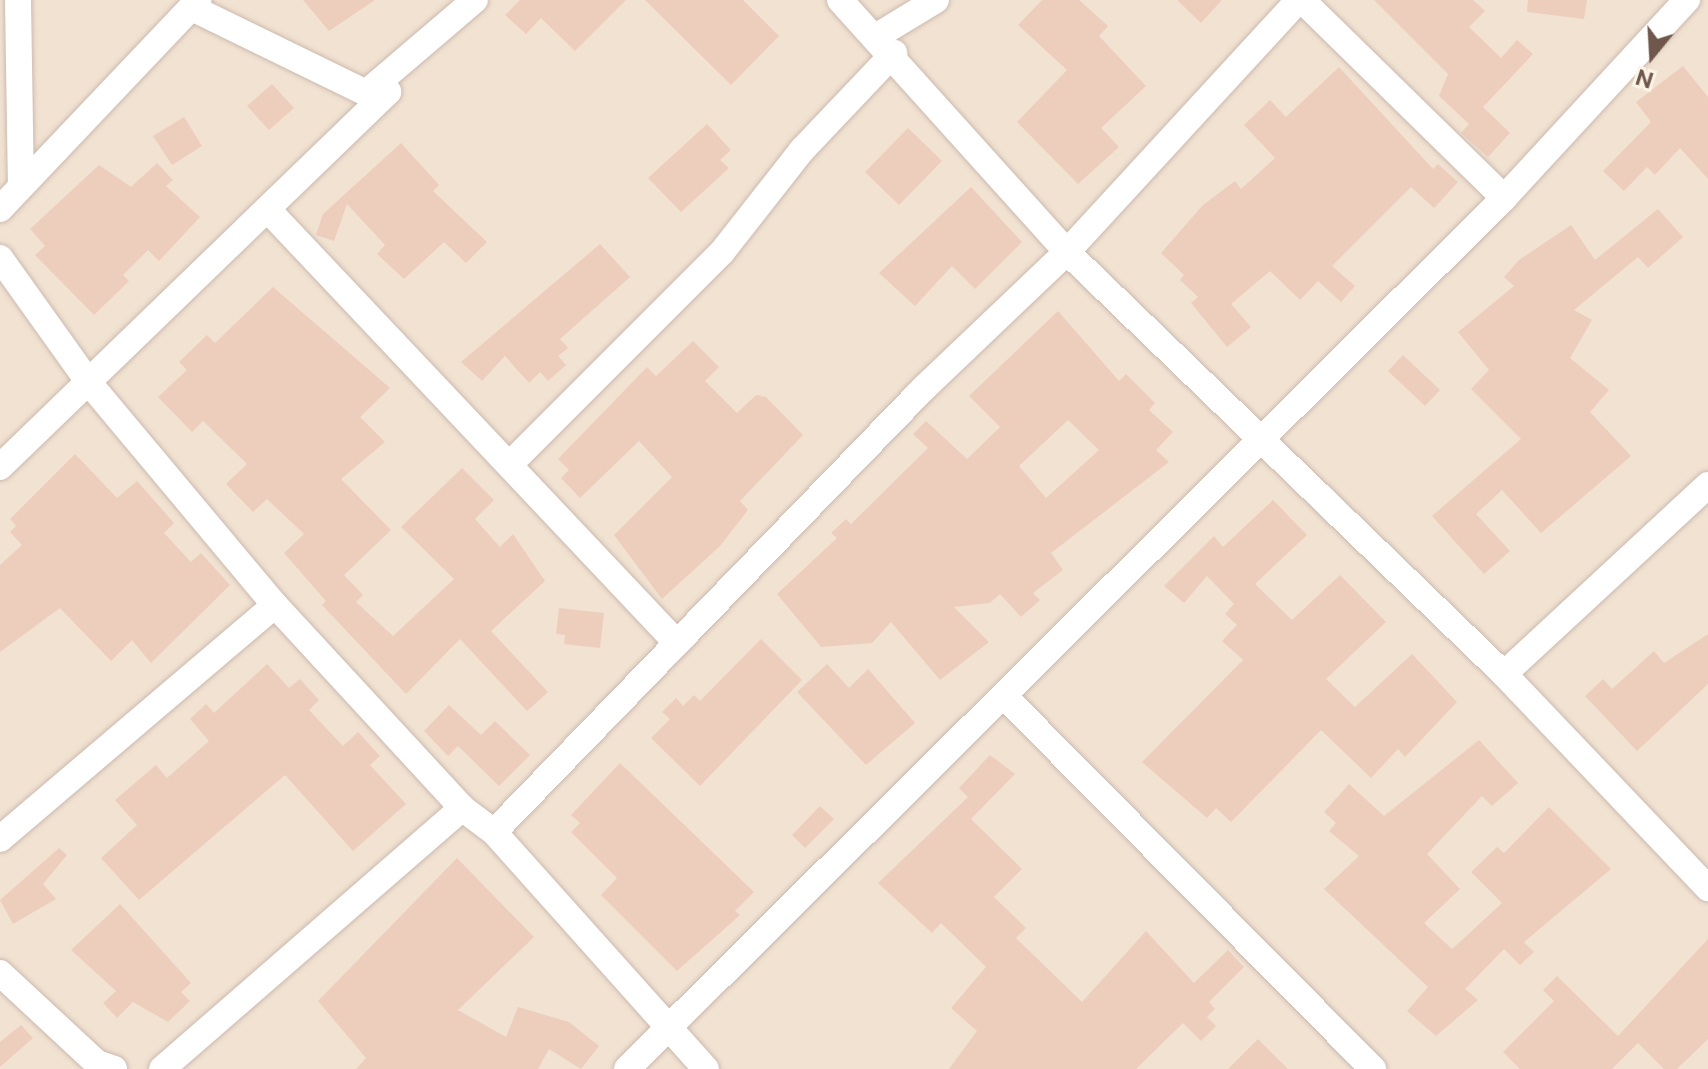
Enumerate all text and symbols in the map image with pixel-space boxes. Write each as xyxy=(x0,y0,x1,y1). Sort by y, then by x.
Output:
north arrow xyxy=(1612,16,1692,96)
text: N xyxy=(1632,64,1657,94)

